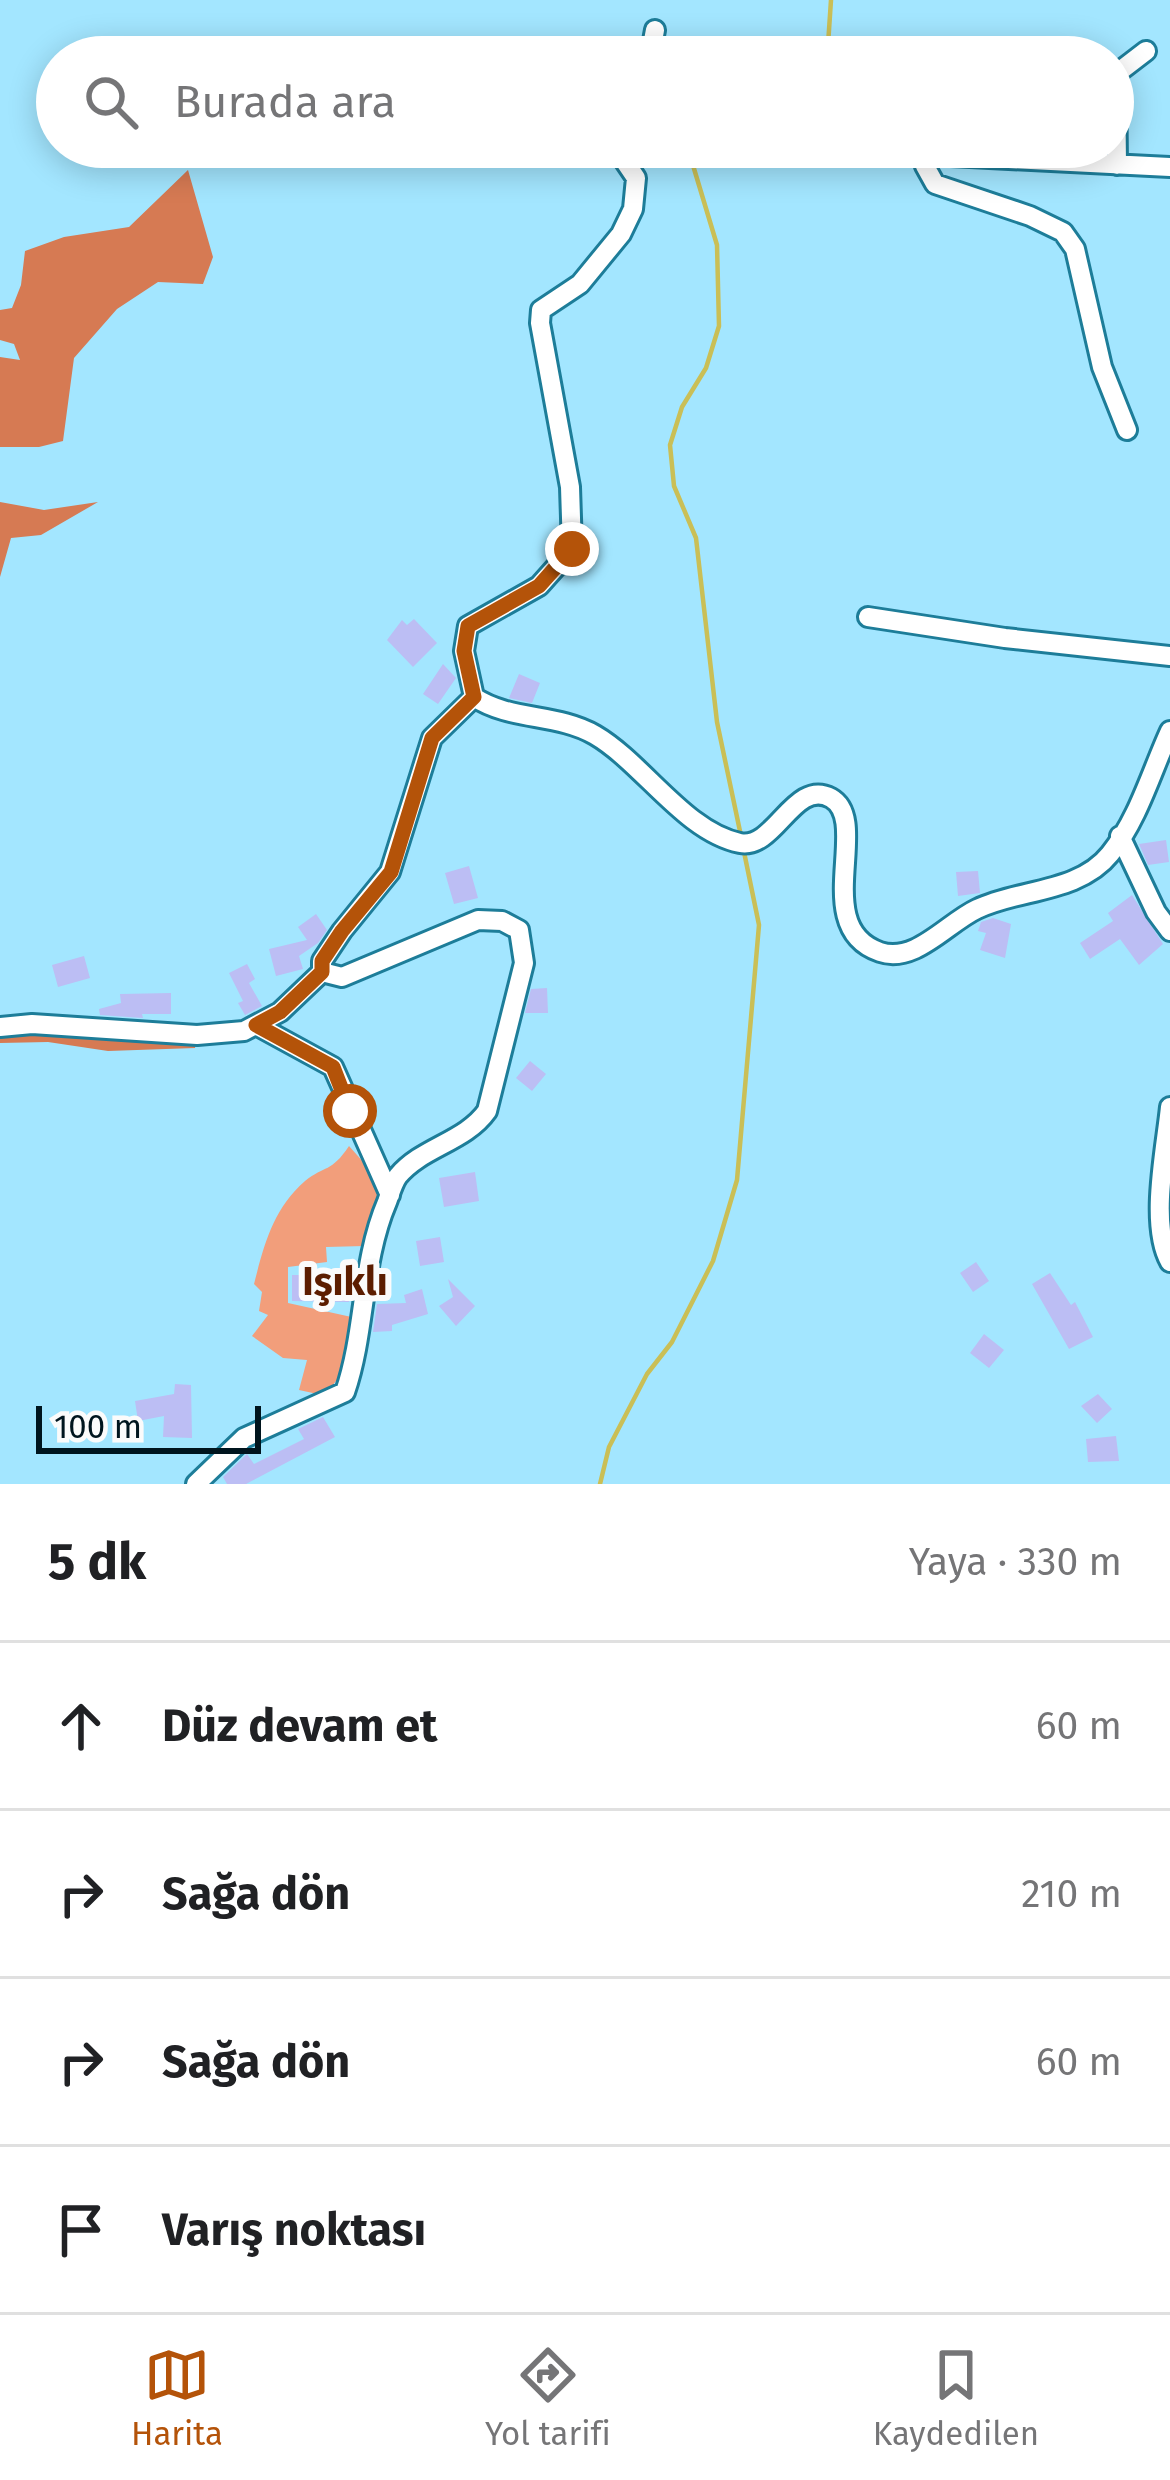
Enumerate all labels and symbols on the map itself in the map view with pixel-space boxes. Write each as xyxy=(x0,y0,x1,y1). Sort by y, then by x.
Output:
route end xyxy=(545,522,599,576)
route start xyxy=(323,1084,377,1138)
district label: Işıklı xyxy=(302,1259,388,1306)
scale bar xyxy=(36,1400,261,1453)

